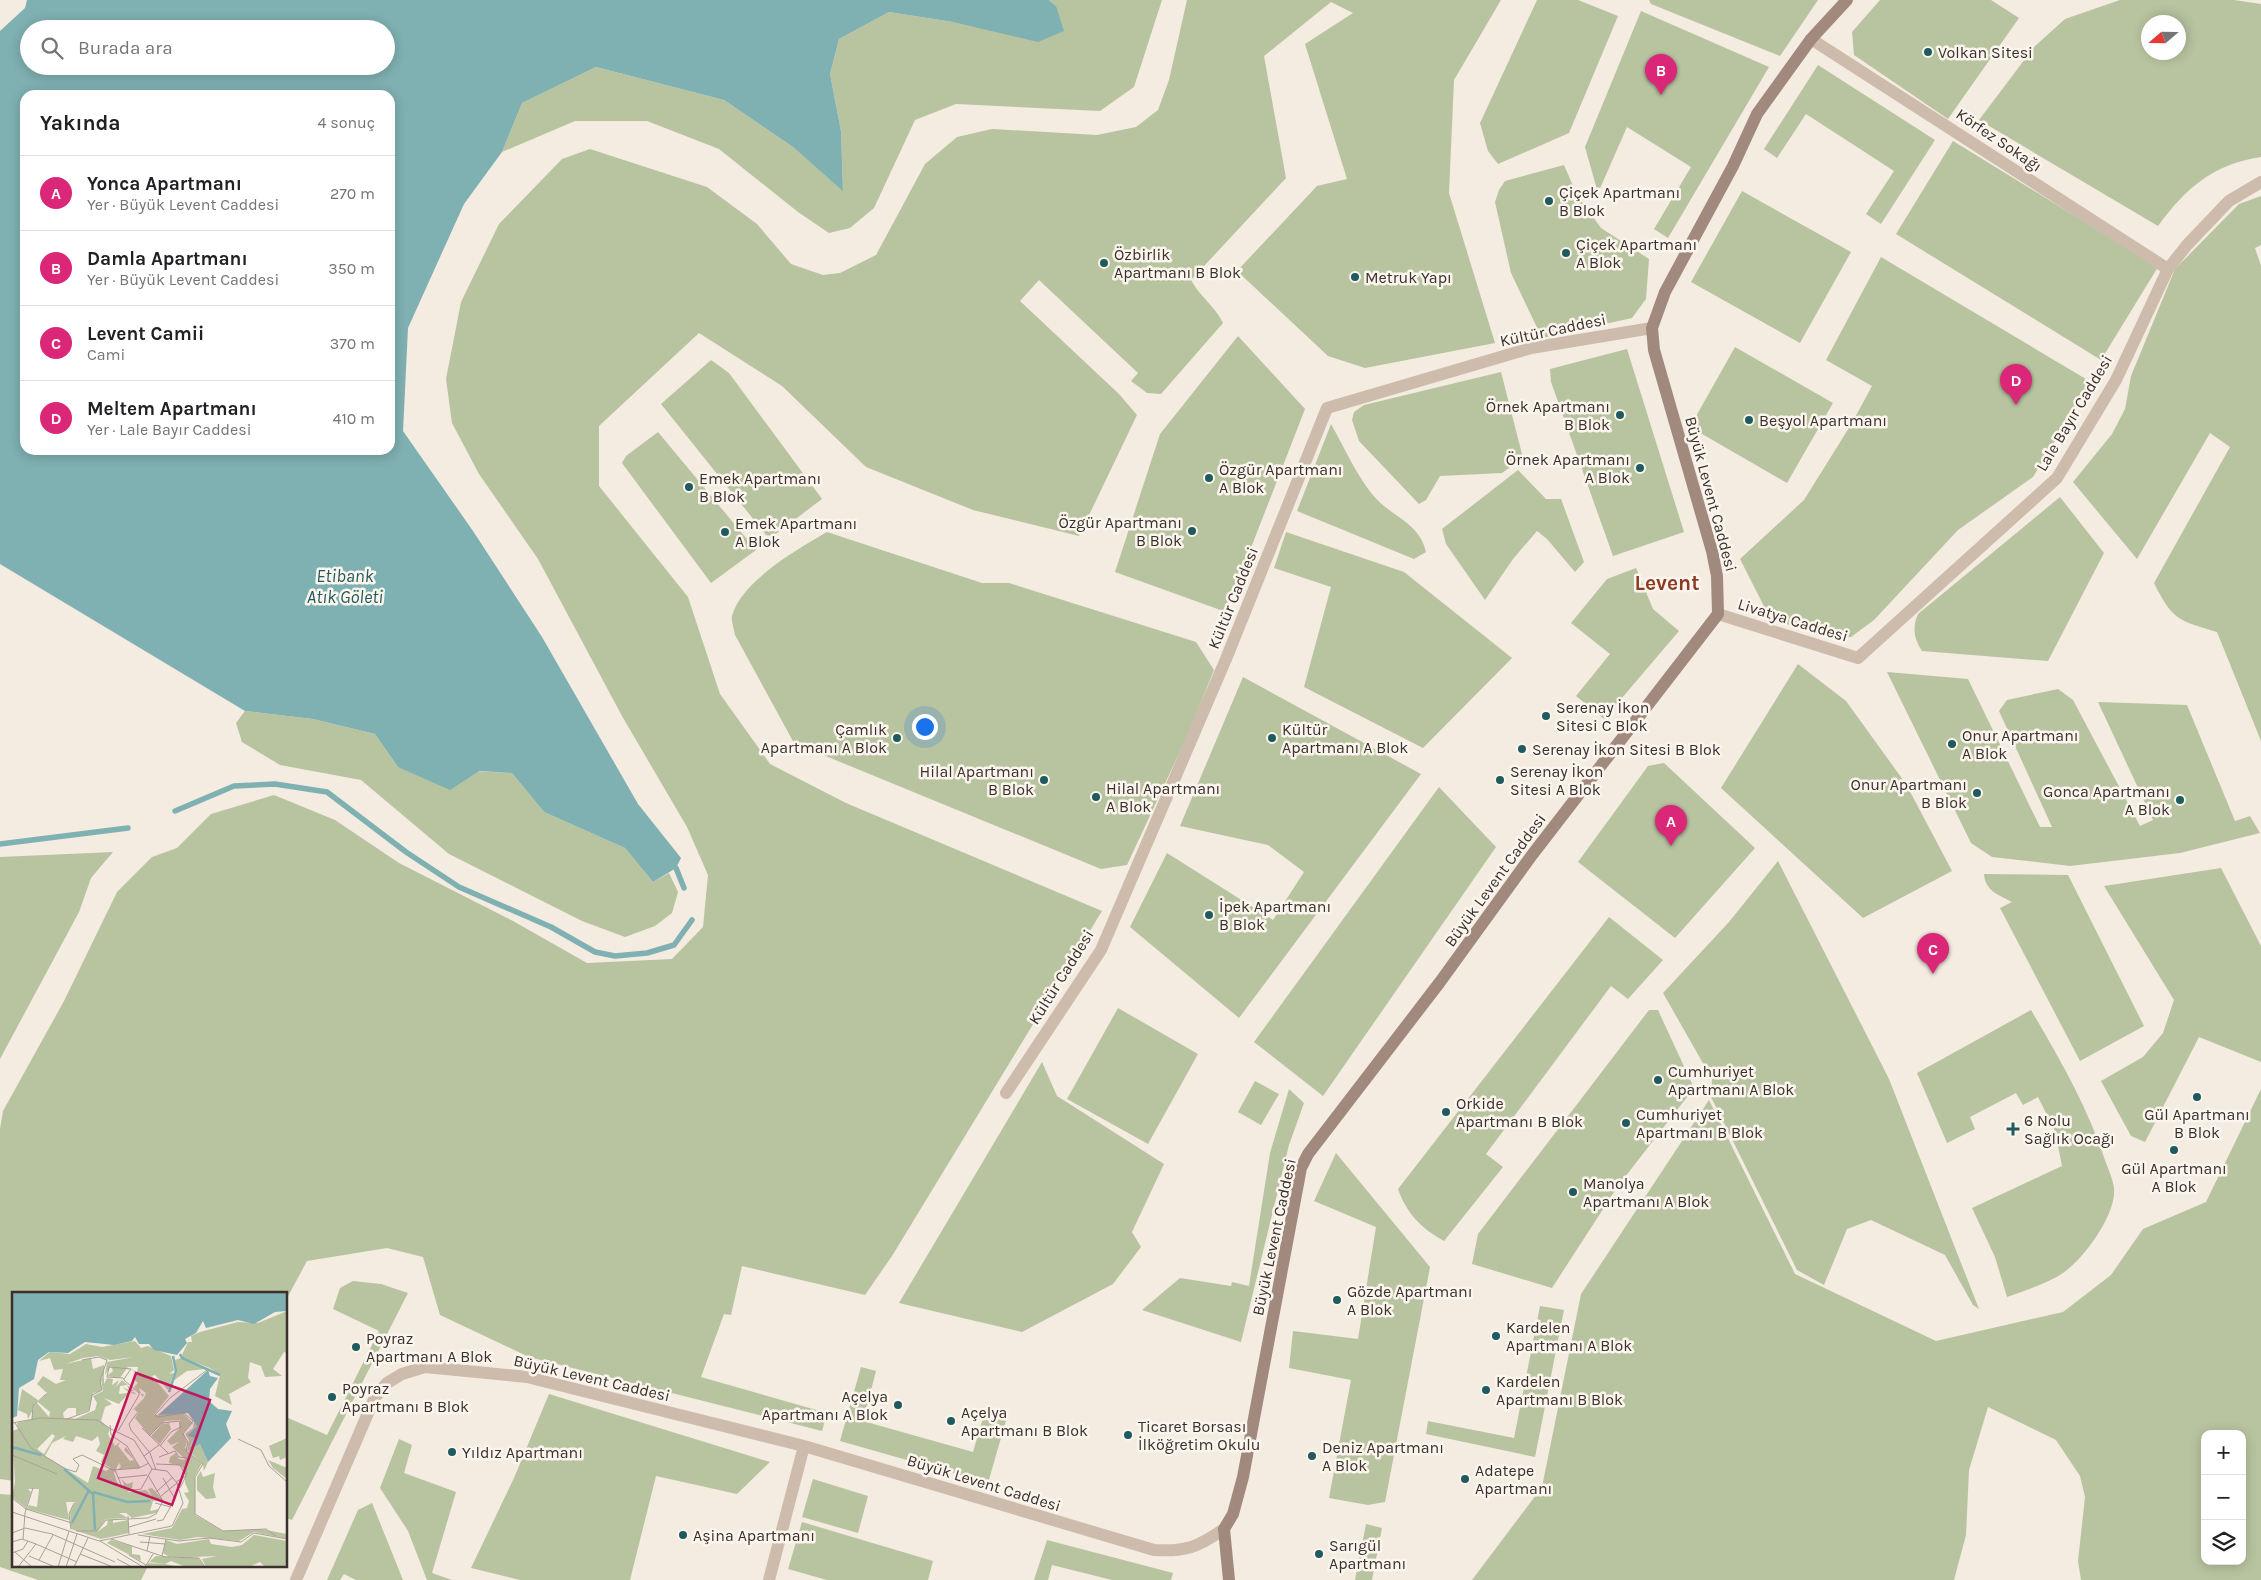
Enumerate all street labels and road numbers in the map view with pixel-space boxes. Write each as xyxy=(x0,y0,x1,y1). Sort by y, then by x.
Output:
street label: Körfez Sokağı xyxy=(1952,104,2046,176)
street label: Kültür Caddesi xyxy=(1498,309,1608,351)
street label: Lale Bayır Caddesi xyxy=(2032,351,2116,475)
street label: Büyük Levent Caddesi xyxy=(1681,414,1741,574)
street label: Kültür Caddesi xyxy=(1204,544,1262,652)
street label: Livatya Caddesi xyxy=(1736,594,1850,646)
street label: Büyük Levent Caddesi xyxy=(1440,810,1550,950)
street label: Kültür Caddesi xyxy=(1024,926,1098,1028)
street label: Büyük Levent Caddesi xyxy=(1248,1157,1300,1317)
street label: Büyük Levent Caddesi xyxy=(512,1351,672,1405)
street label: Büyük Levent Caddesi xyxy=(905,1451,1063,1515)

